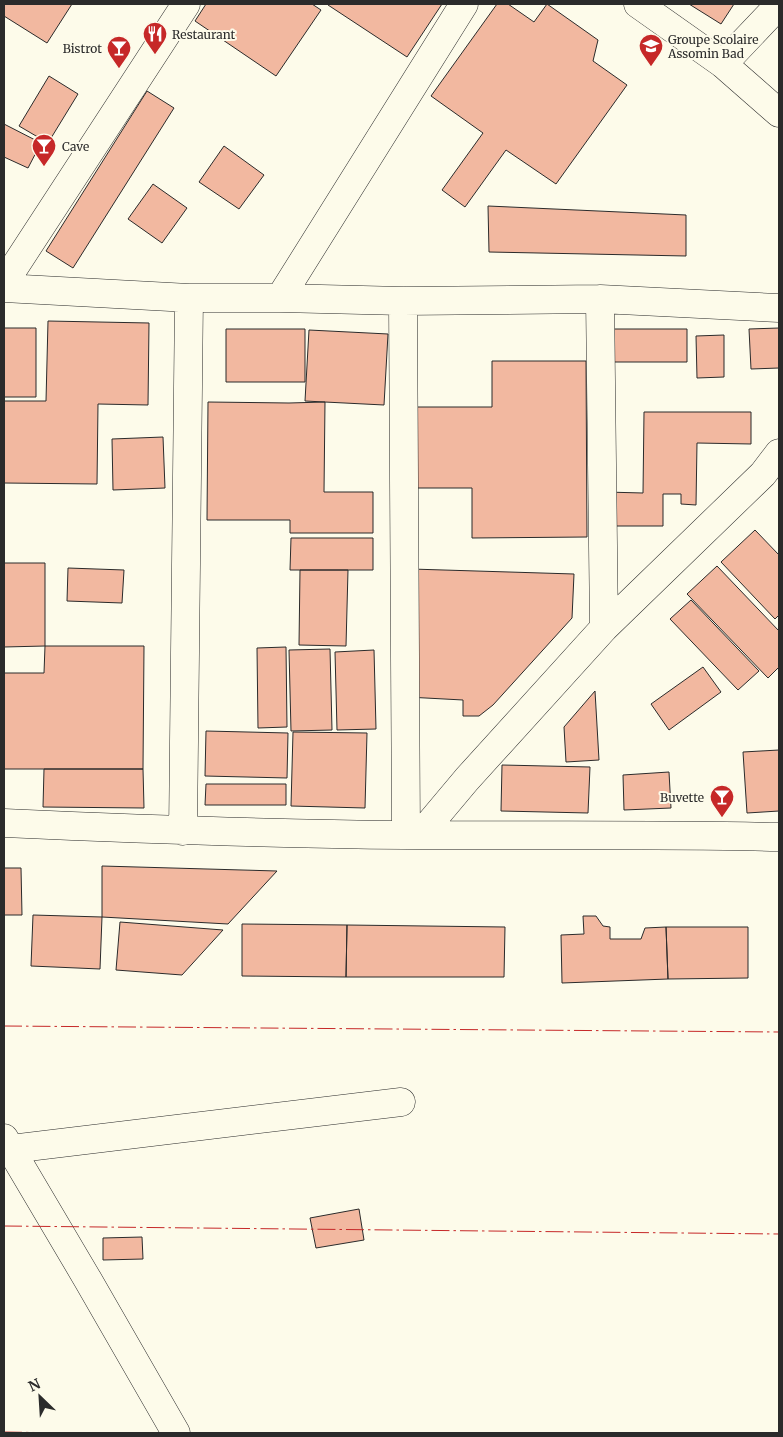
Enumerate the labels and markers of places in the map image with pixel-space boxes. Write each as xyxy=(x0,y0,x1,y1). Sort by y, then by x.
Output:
restaurant icon: Restaurant xyxy=(142,21,168,55)
place label: Restaurant xyxy=(172,27,235,42)
place label: Groupe Scolaire Assomin Bad xyxy=(667,32,758,61)
school or university icon: Groupe Scolaire Assomin Bad xyxy=(638,33,664,67)
bar icon: Bistrot xyxy=(106,35,132,69)
place label: Bistrot xyxy=(63,41,102,56)
bar icon: Cave xyxy=(31,133,57,167)
place label: Cave xyxy=(62,139,89,154)
bar icon: Buvette xyxy=(709,784,735,818)
place label: Buvette xyxy=(660,790,704,805)

